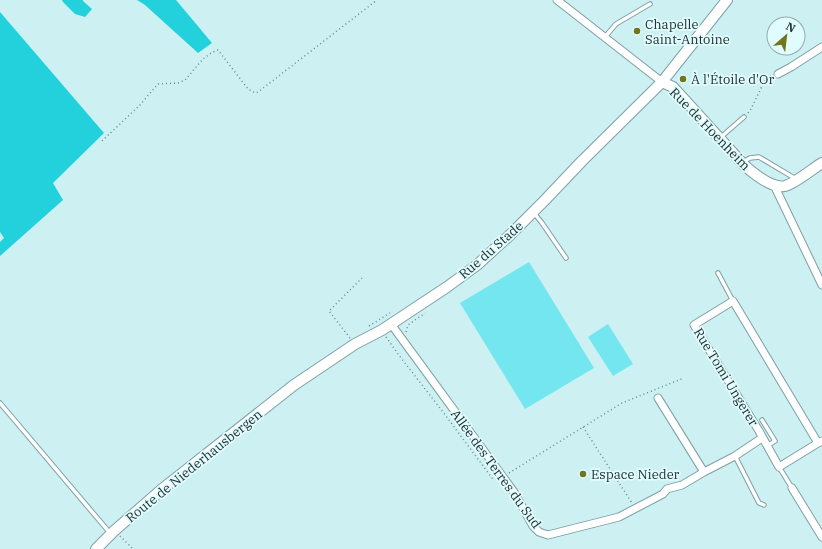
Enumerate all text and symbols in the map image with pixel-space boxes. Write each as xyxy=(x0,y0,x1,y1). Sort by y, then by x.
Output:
place label: Chapelle Saint-Antoine xyxy=(645,16,730,48)
north arrow xyxy=(766,16,806,56)
text: N xyxy=(784,19,798,36)
marker: Chapelle Saint-Antoine xyxy=(632,26,642,36)
place label: À l'Étoile d'Or xyxy=(691,71,774,88)
marker: À l'Étoile d'Or xyxy=(678,74,688,84)
street label: Rue de Hoenheim xyxy=(666,84,754,174)
street label: Rue du Stade xyxy=(455,217,527,283)
street label: Rue Tomi Ungerer xyxy=(690,325,762,429)
street label: Route de Niederhausbergen xyxy=(122,406,266,526)
street label: Allée des Terres du Sud xyxy=(447,406,545,532)
place label: Espace Nieder xyxy=(591,466,680,483)
marker: Espace Nieder xyxy=(578,469,588,479)

